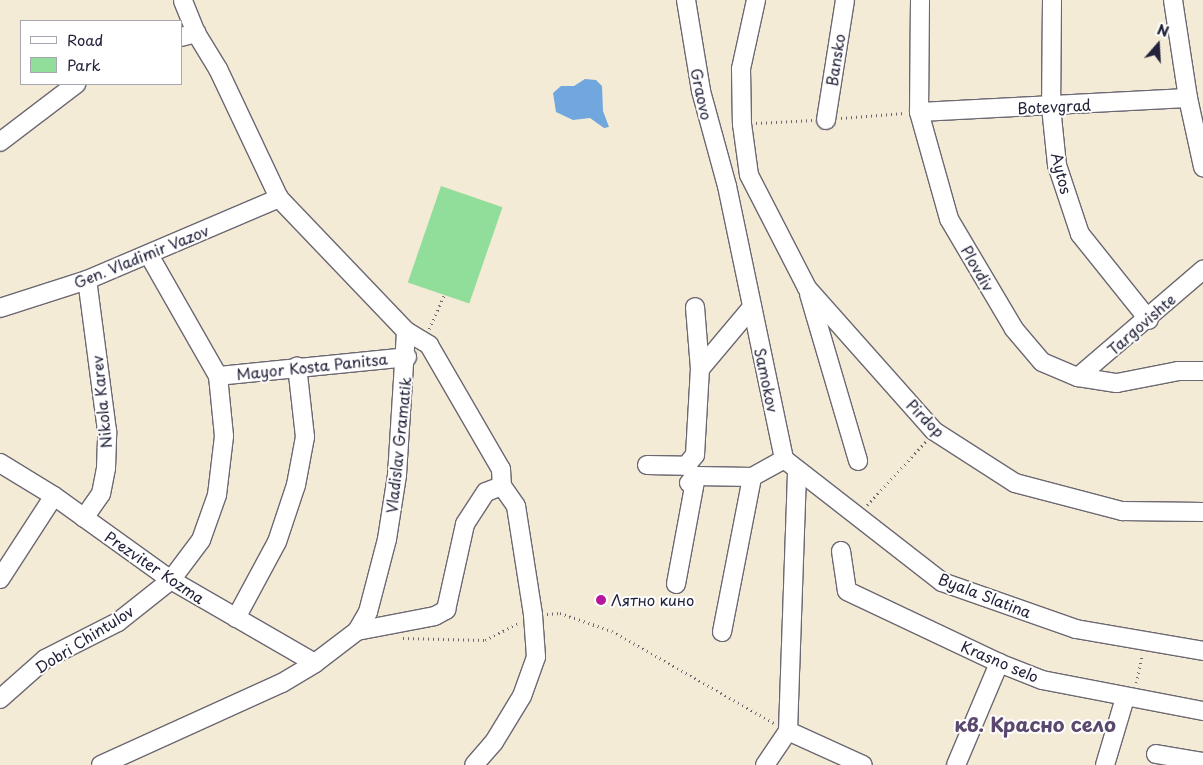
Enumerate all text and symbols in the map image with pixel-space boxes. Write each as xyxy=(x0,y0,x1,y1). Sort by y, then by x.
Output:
text: N xyxy=(1154,19,1172,42)
legend xyxy=(20,20,182,85)
north arrow xyxy=(1133,20,1183,70)
text: Road xyxy=(67,28,103,51)
street label: Bansko xyxy=(822,32,848,88)
text: Park xyxy=(67,53,101,76)
street label: Graovo xyxy=(688,66,716,122)
street label: Botevgrad xyxy=(1017,95,1091,117)
street label: Aytos xyxy=(1048,150,1076,196)
street label: Gen. Vladimir Vazov xyxy=(71,221,211,291)
street label: Plovdiv xyxy=(958,242,998,294)
street label: Targovishte xyxy=(1103,290,1179,358)
street label: Samokov xyxy=(751,346,783,414)
street label: Mayor Kosta Panitsa xyxy=(235,349,389,383)
street label: Nikola Karev xyxy=(87,355,115,449)
street label: Vladislav Gramatik xyxy=(382,375,414,515)
street label: Pirdop xyxy=(903,395,949,441)
street label: Prezviter Kozma xyxy=(102,527,208,607)
street label: Byala Slatina xyxy=(936,569,1034,621)
place label: Лятно кино xyxy=(611,591,695,609)
marker: Лятно кино xyxy=(595,594,607,606)
street label: Dobri Chintulov xyxy=(31,601,137,677)
street label: Krasno selo xyxy=(959,637,1041,685)
district label: кв. Красно село xyxy=(954,712,1116,736)

